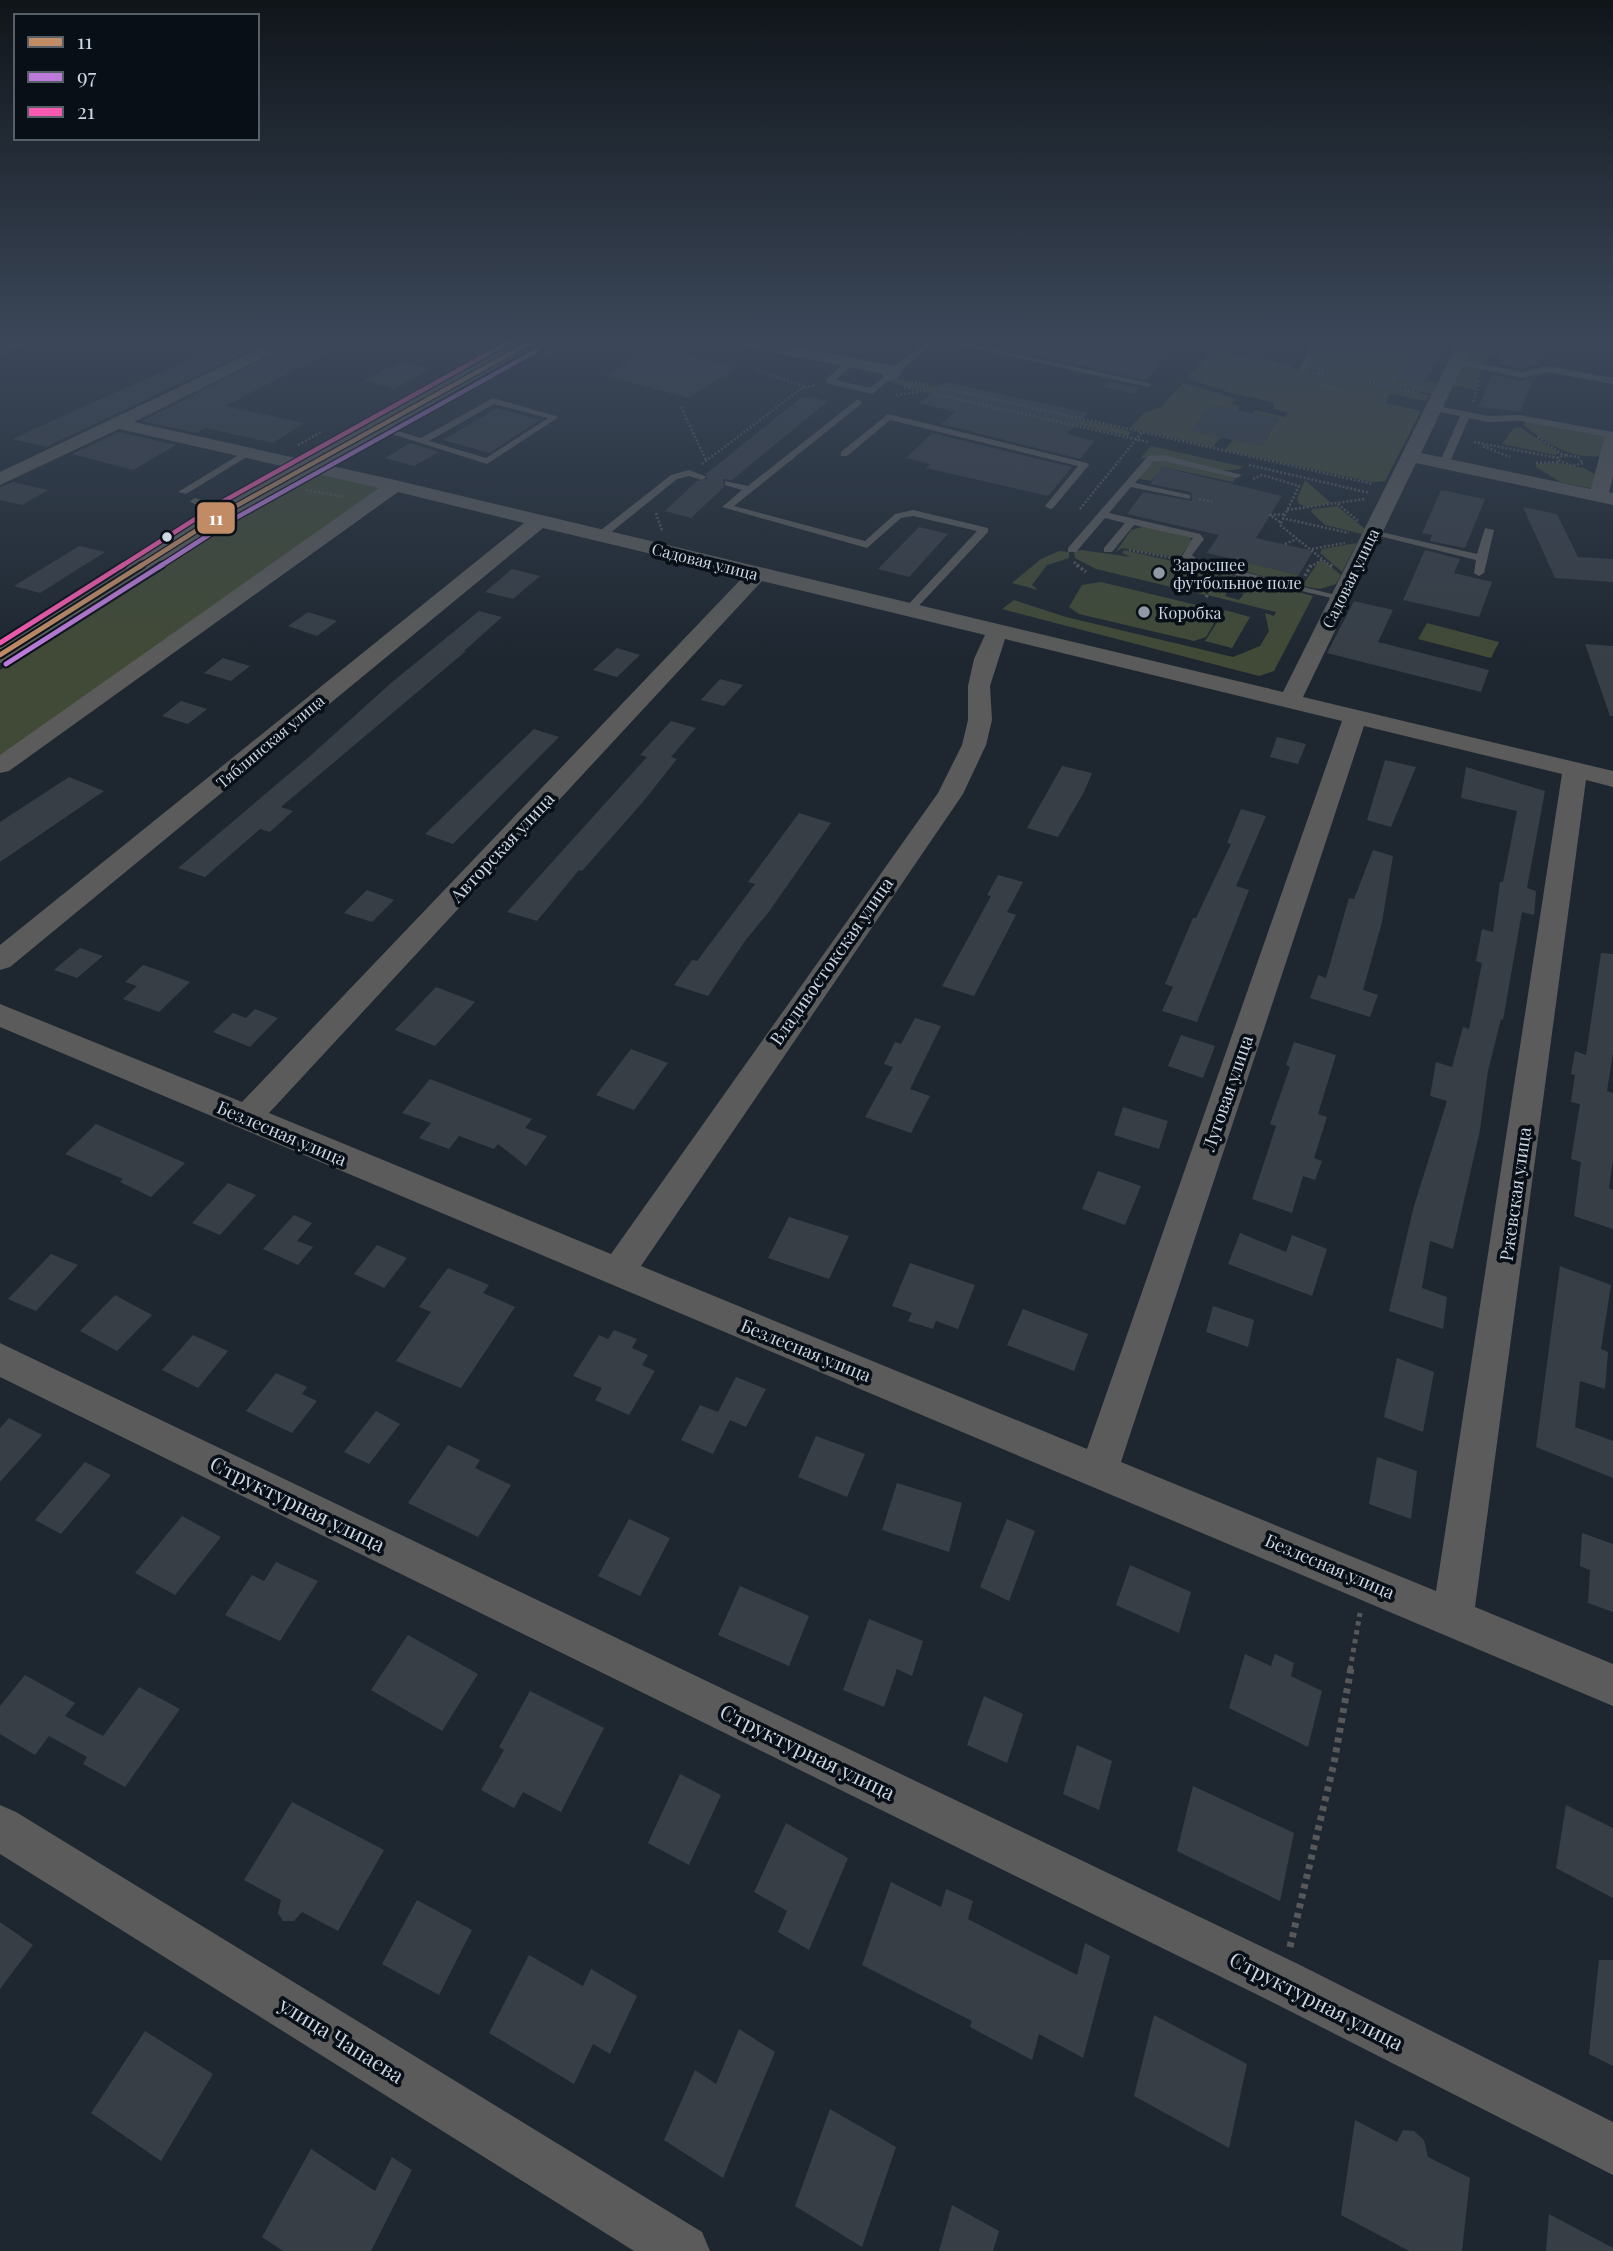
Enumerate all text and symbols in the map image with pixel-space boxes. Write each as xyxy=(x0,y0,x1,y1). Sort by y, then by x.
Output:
legend xyxy=(14,14,259,140)
text: 11 xyxy=(77,26,93,54)
text: 97 xyxy=(77,61,97,89)
text: 21 xyxy=(77,96,95,124)
line badge: 11 xyxy=(196,501,236,535)
text: 11 xyxy=(209,504,223,530)
street label: Садовая улица xyxy=(1317,525,1383,631)
unlabelled marker xyxy=(160,530,174,544)
street label: Садовая улица xyxy=(650,538,760,584)
place label: Заросшее футбольное поле xyxy=(1173,554,1302,593)
marker: Заросшее футбольное поле xyxy=(1151,565,1167,581)
place label: Коробка xyxy=(1158,602,1222,623)
marker: Коробка xyxy=(1136,604,1152,620)
street label: Тяблинская улица xyxy=(212,690,328,792)
street label: Авторская улица xyxy=(444,787,559,908)
street label: Владивостокская улица xyxy=(764,872,898,1050)
street label: Луговая улица xyxy=(1196,1032,1258,1155)
street label: Безлесная улица xyxy=(214,1095,350,1171)
street label: Ржевская улица xyxy=(1494,1125,1536,1263)
street label: Безлесная улица xyxy=(737,1313,875,1387)
street label: Структурная улица xyxy=(206,1448,391,1558)
street label: Безлесная улица xyxy=(1262,1528,1398,1604)
street label: Структурная улица xyxy=(716,1696,901,1806)
street label: Структурная улица xyxy=(1225,1944,1409,2056)
street label: улица Чапаева xyxy=(273,1989,410,2089)

